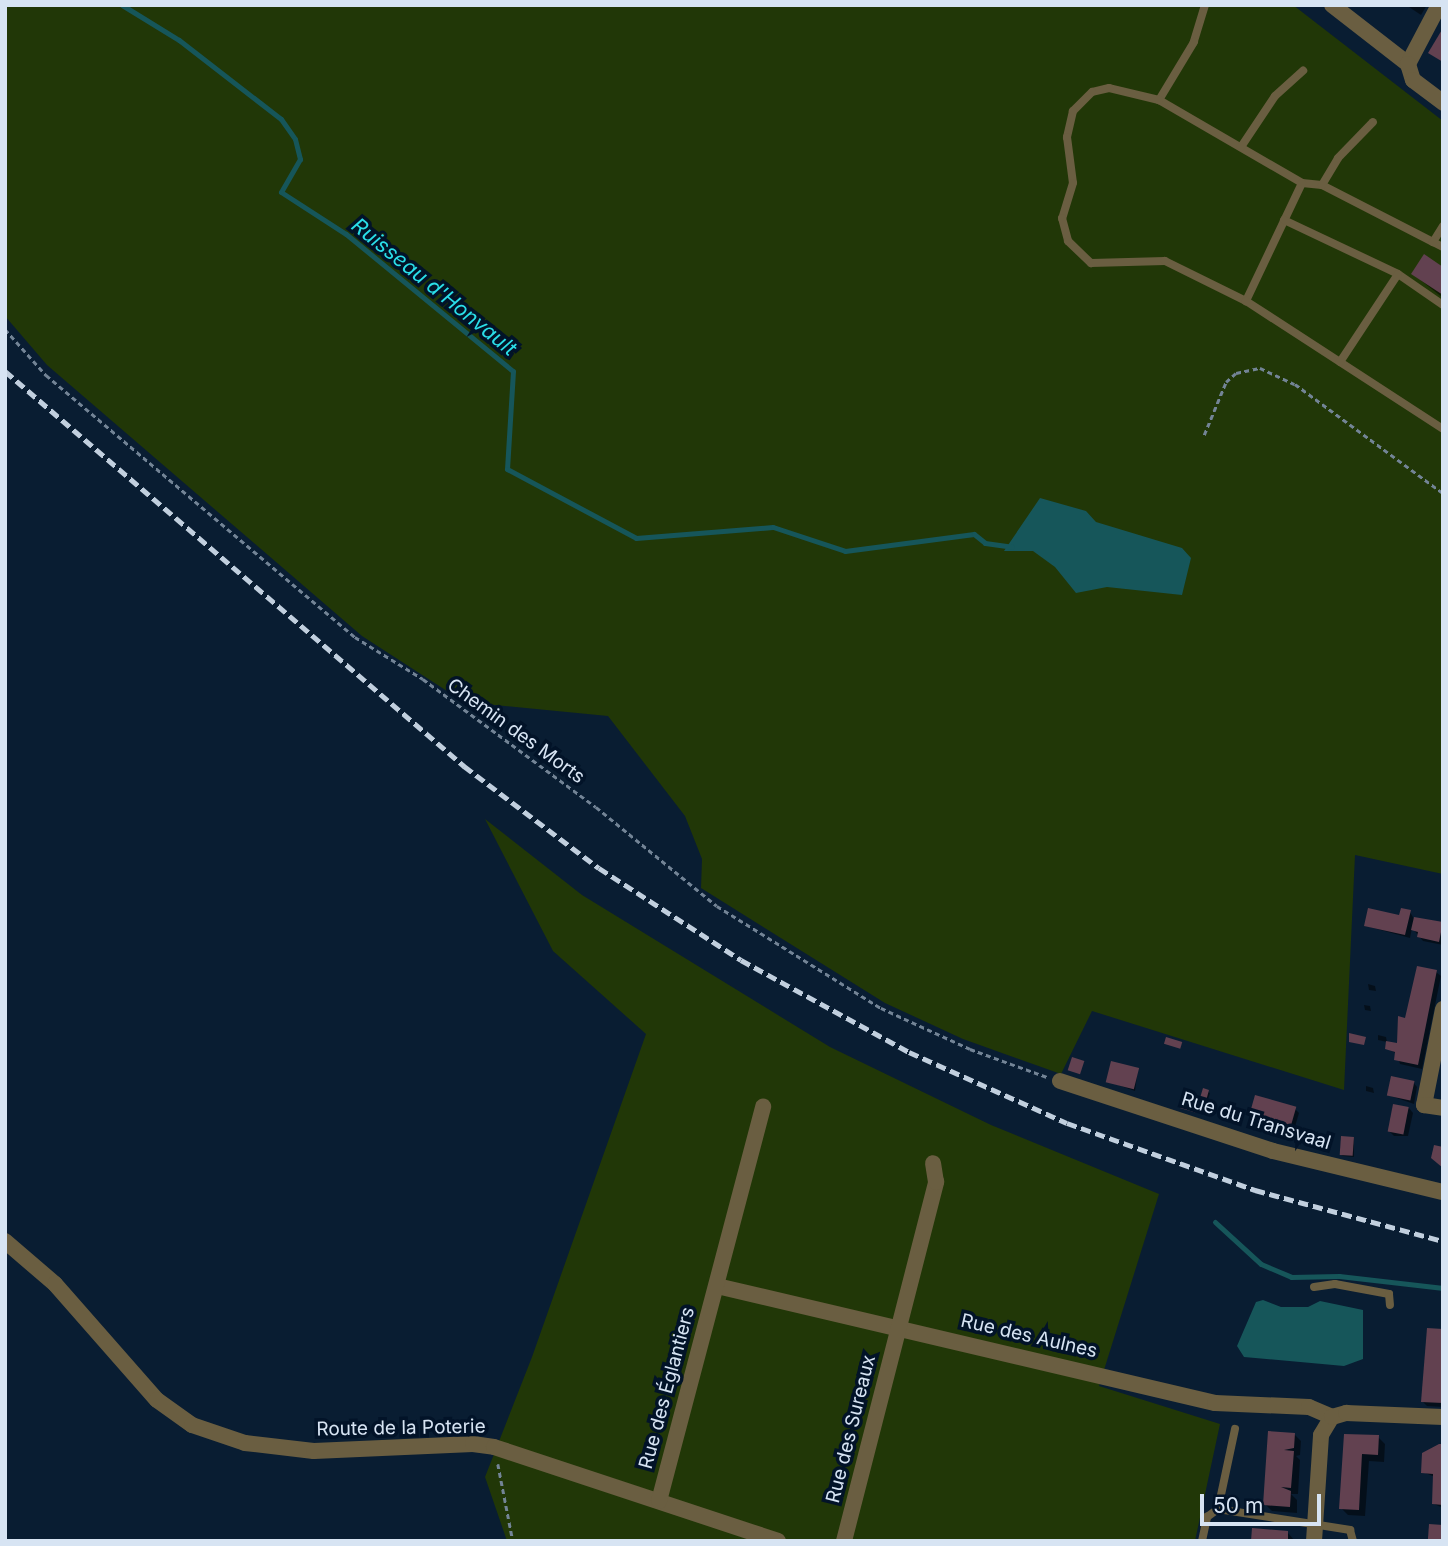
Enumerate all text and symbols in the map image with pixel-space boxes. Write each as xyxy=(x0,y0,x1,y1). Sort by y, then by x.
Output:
water label: Ruisseau d'Honvault xyxy=(346,213,522,361)
street label: Chemin des Morts xyxy=(443,674,589,788)
street label: Rue du Transvaal xyxy=(1179,1087,1333,1155)
street label: Rue des Églantiers xyxy=(634,1305,700,1471)
street label: Rue des Aulnes xyxy=(959,1309,1099,1363)
street label: Rue des Sureaux xyxy=(822,1353,880,1505)
street label: Route de la Poterie xyxy=(316,1415,486,1441)
scale bar xyxy=(1203,1480,1324,1524)
text: 50 m xyxy=(1213,1493,1263,1518)

